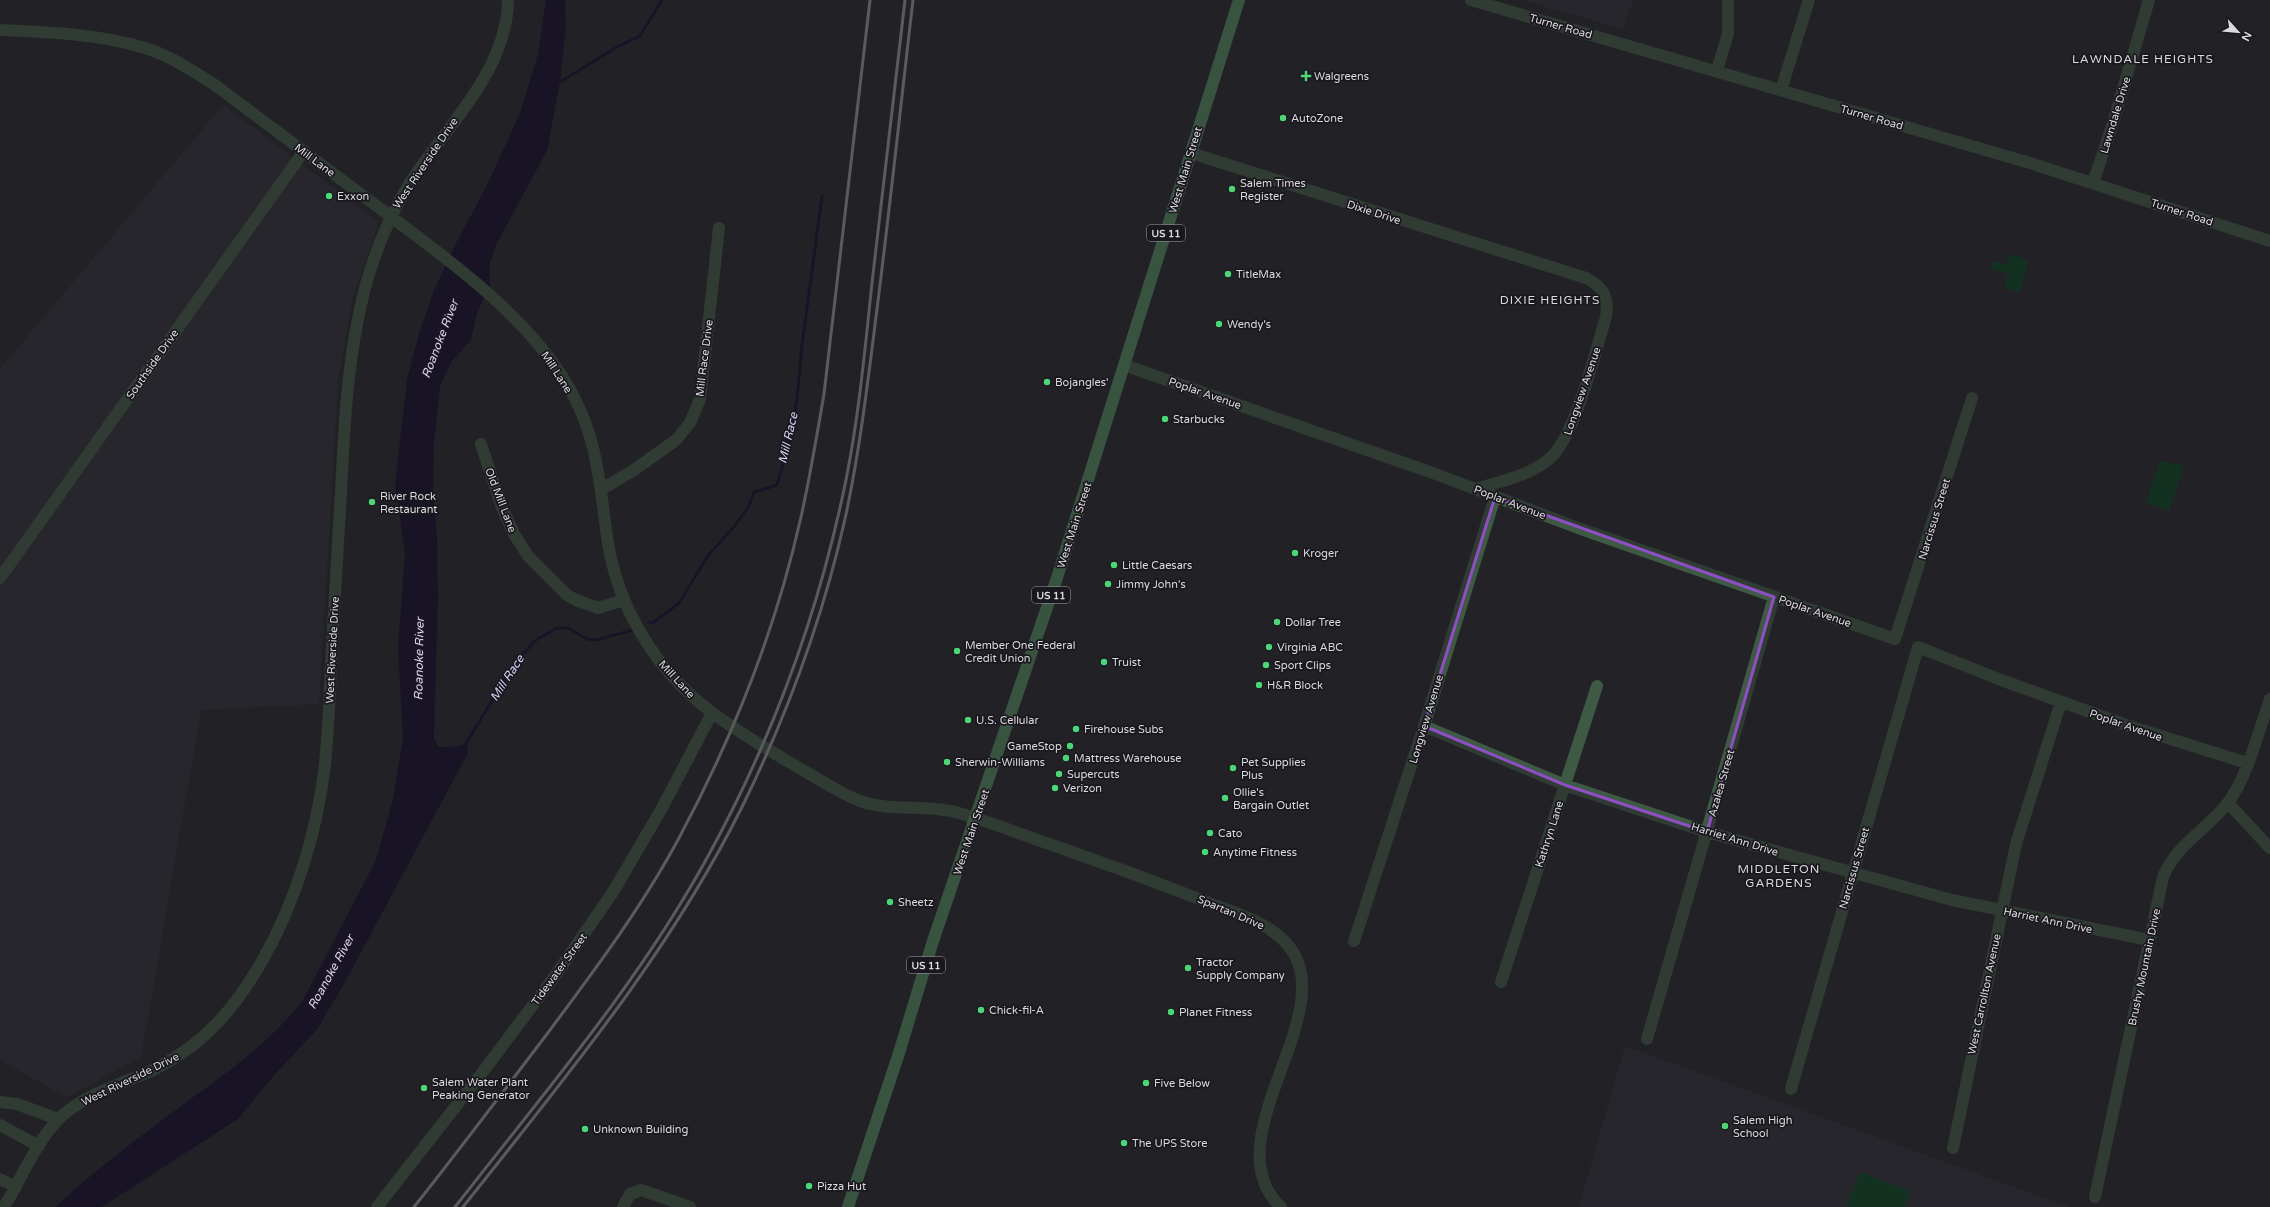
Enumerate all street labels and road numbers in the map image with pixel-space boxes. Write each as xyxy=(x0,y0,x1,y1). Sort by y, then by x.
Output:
street label: Turner Road xyxy=(1528,11,1594,42)
street label: Lawndale Drive xyxy=(2098,75,2133,155)
street label: Turner Road xyxy=(1839,102,1905,133)
street label: West Riverside Drive xyxy=(390,115,461,211)
street label: West Main Street xyxy=(1166,125,1205,215)
street label: Mill Lane xyxy=(292,141,337,180)
street label: Turner Road xyxy=(2149,196,2215,229)
street label: Dixie Drive xyxy=(1345,198,1402,227)
road number: US 11 xyxy=(1147,225,1185,241)
street label: Mill Race Drive xyxy=(693,319,716,397)
street label: Southside Drive xyxy=(124,327,181,402)
street label: Longview Avenue xyxy=(1561,345,1604,437)
street label: Mill Lane xyxy=(538,349,575,396)
street label: Poplar Avenue xyxy=(1167,375,1243,412)
street label: Old Mill Lane xyxy=(482,466,519,534)
street label: Narcissus Street xyxy=(1916,477,1953,561)
street label: West Main Street xyxy=(1054,480,1095,570)
street label: Poplar Avenue xyxy=(1472,483,1548,522)
road number: US 11 xyxy=(1032,587,1070,603)
street label: Poplar Avenue xyxy=(1777,593,1853,630)
street label: West Riverside Drive xyxy=(323,596,342,704)
street label: Mill Lane xyxy=(656,658,697,701)
street label: Longview Avenue xyxy=(1407,673,1446,765)
street label: Poplar Avenue xyxy=(2088,707,2164,744)
street label: Azalea Street xyxy=(1706,748,1737,818)
street label: West Main Street xyxy=(951,788,992,877)
street label: Kathryn Lane xyxy=(1533,799,1566,869)
street label: Harriet Ann Drive xyxy=(1690,820,1780,859)
street label: Narcissus Street xyxy=(1837,826,1872,911)
street label: Spartan Drive xyxy=(1196,893,1266,932)
street label: Harriet Ann Drive xyxy=(2002,905,2093,936)
street label: Brushy Mountain Drive xyxy=(2126,907,2163,1027)
street label: Tidewater Street xyxy=(529,931,590,1008)
street label: West Carrollton Avenue xyxy=(1965,933,2004,1056)
road number: US 11 xyxy=(907,957,945,973)
street label: West Riverside Drive xyxy=(79,1050,181,1109)

